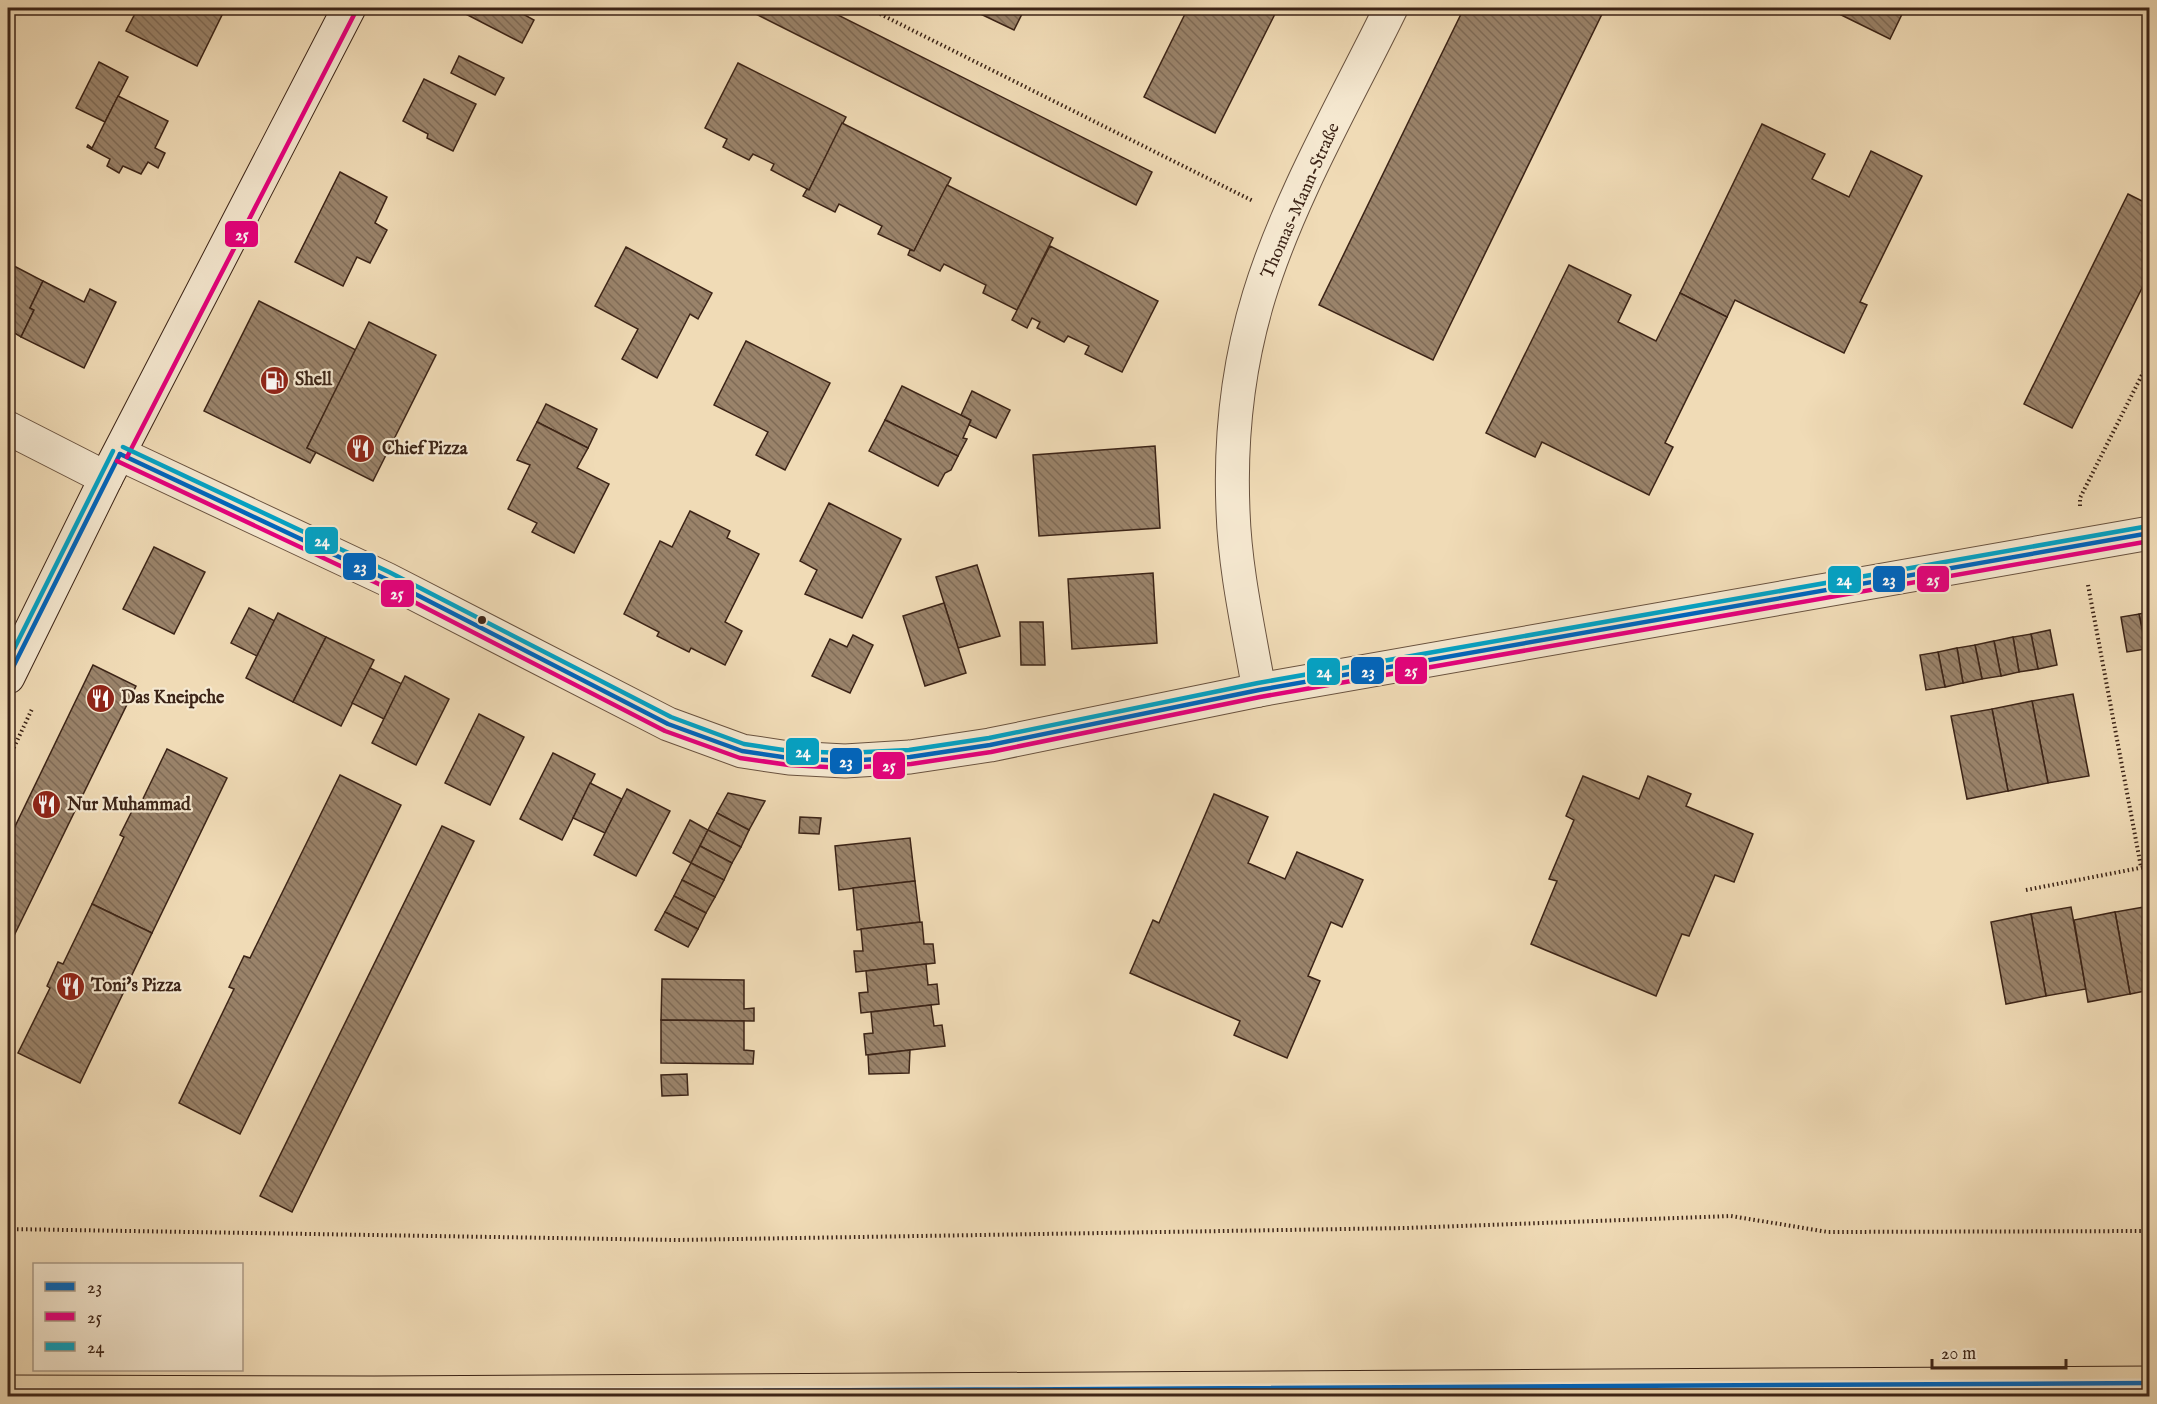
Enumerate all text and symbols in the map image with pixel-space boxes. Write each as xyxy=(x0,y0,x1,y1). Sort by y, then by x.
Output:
street label: Thomas-Mann-Straße xyxy=(1256,119,1346,283)
line badge: 25 xyxy=(224,220,259,248)
text: 25 xyxy=(235,226,249,246)
fuel station icon: Shell xyxy=(258,364,290,396)
place label: Shell xyxy=(295,369,333,392)
restaurant icon: Chief Pizza xyxy=(345,433,377,465)
place label: Chief Pizza xyxy=(382,438,469,461)
line badge: 24 xyxy=(304,526,339,555)
text: 24 xyxy=(314,532,331,552)
line badge: 23 xyxy=(342,552,377,581)
text: 23 xyxy=(353,558,367,578)
line badge: 24 xyxy=(1827,565,1862,594)
line badge: 23 xyxy=(1872,565,1906,593)
line badge: 25 xyxy=(1916,565,1950,593)
text: 24 xyxy=(1836,571,1853,591)
text: 23 xyxy=(1882,571,1896,591)
text: 25 xyxy=(1926,571,1940,591)
line badge: 25 xyxy=(380,579,415,608)
text: 25 xyxy=(390,585,404,605)
unlabelled marker xyxy=(476,614,488,626)
line badge: 23 xyxy=(1350,656,1385,685)
line badge: 25 xyxy=(1394,656,1428,685)
line badge: 24 xyxy=(1306,657,1341,686)
text: 25 xyxy=(1404,662,1418,682)
text: 24 xyxy=(1316,663,1333,683)
text: 23 xyxy=(1361,663,1375,683)
restaurant icon: Das Kneipche xyxy=(84,682,116,714)
place label: Das Kneipche xyxy=(121,687,225,710)
line badge: 24 xyxy=(785,737,820,766)
text: 24 xyxy=(795,743,812,763)
line badge: 23 xyxy=(829,747,863,775)
line badge: 25 xyxy=(872,751,906,780)
text: 23 xyxy=(839,753,853,773)
text: 25 xyxy=(882,757,896,777)
restaurant icon: Nur Muhammad xyxy=(30,789,62,821)
place label: Nur Muhammad xyxy=(66,794,191,817)
restaurant icon: Toni's Pizza xyxy=(54,970,86,1002)
place label: Toni's Pizza xyxy=(90,975,183,998)
legend xyxy=(33,1263,243,1371)
text: 23 xyxy=(87,1277,102,1300)
text: 25 xyxy=(87,1307,102,1330)
scale bar xyxy=(1932,1332,2066,1370)
text: 24 xyxy=(87,1337,104,1360)
text: 20 m xyxy=(1941,1343,1976,1366)

